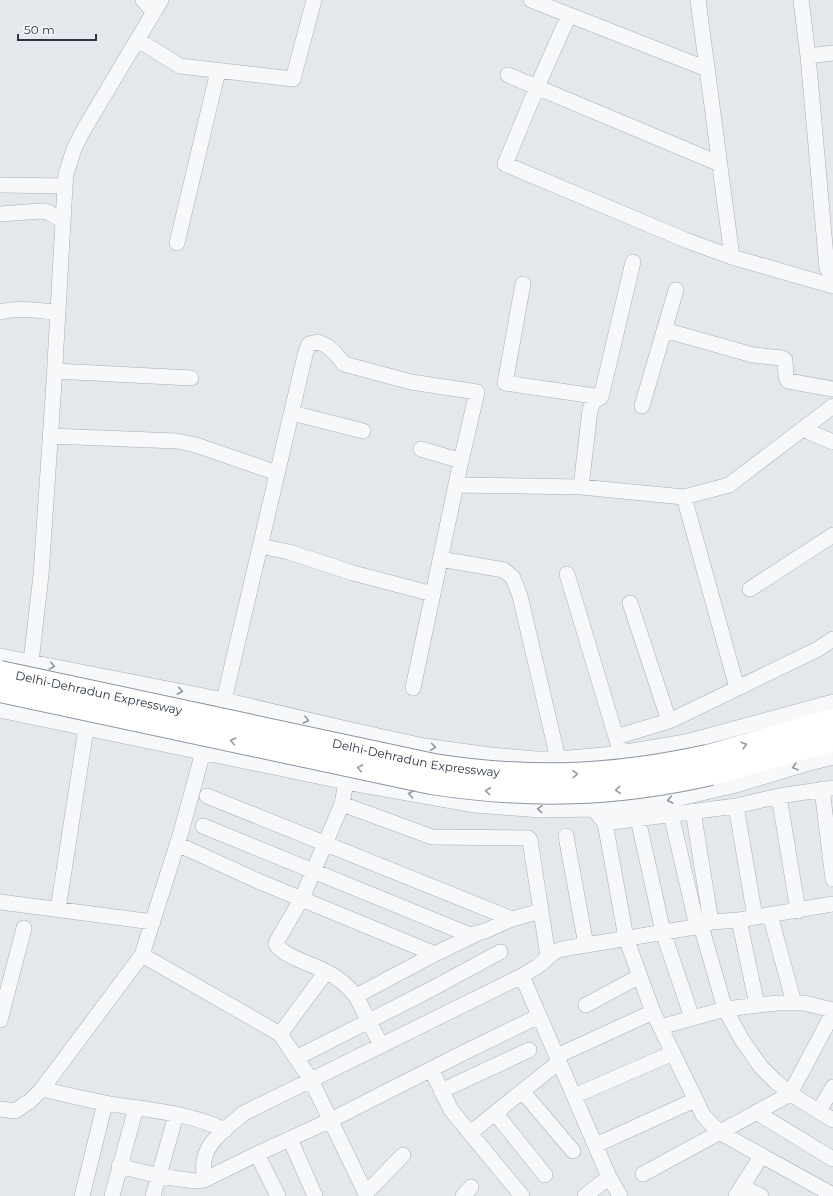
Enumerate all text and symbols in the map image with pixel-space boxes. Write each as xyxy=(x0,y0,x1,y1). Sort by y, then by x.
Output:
scale bar xyxy=(18,16,96,42)
text: 50 m xyxy=(24,22,55,37)
one-way arrow xyxy=(49,662,55,670)
street label: Delhi-Dehradun Expressway xyxy=(14,668,184,718)
one-way arrow xyxy=(176,687,183,695)
one-way arrow xyxy=(303,715,310,723)
street label: Delhi-Dehradun Expressway xyxy=(331,735,501,780)
one-way arrow xyxy=(230,737,236,745)
one-way arrow xyxy=(740,741,747,750)
one-way arrow xyxy=(430,742,436,751)
one-way arrow xyxy=(792,762,799,771)
one-way arrow xyxy=(357,764,363,772)
one-way arrow xyxy=(572,770,578,779)
one-way arrow xyxy=(615,785,621,794)
one-way arrow xyxy=(485,786,491,795)
one-way arrow xyxy=(408,790,414,799)
one-way arrow xyxy=(666,795,673,804)
one-way arrow xyxy=(537,805,543,813)

